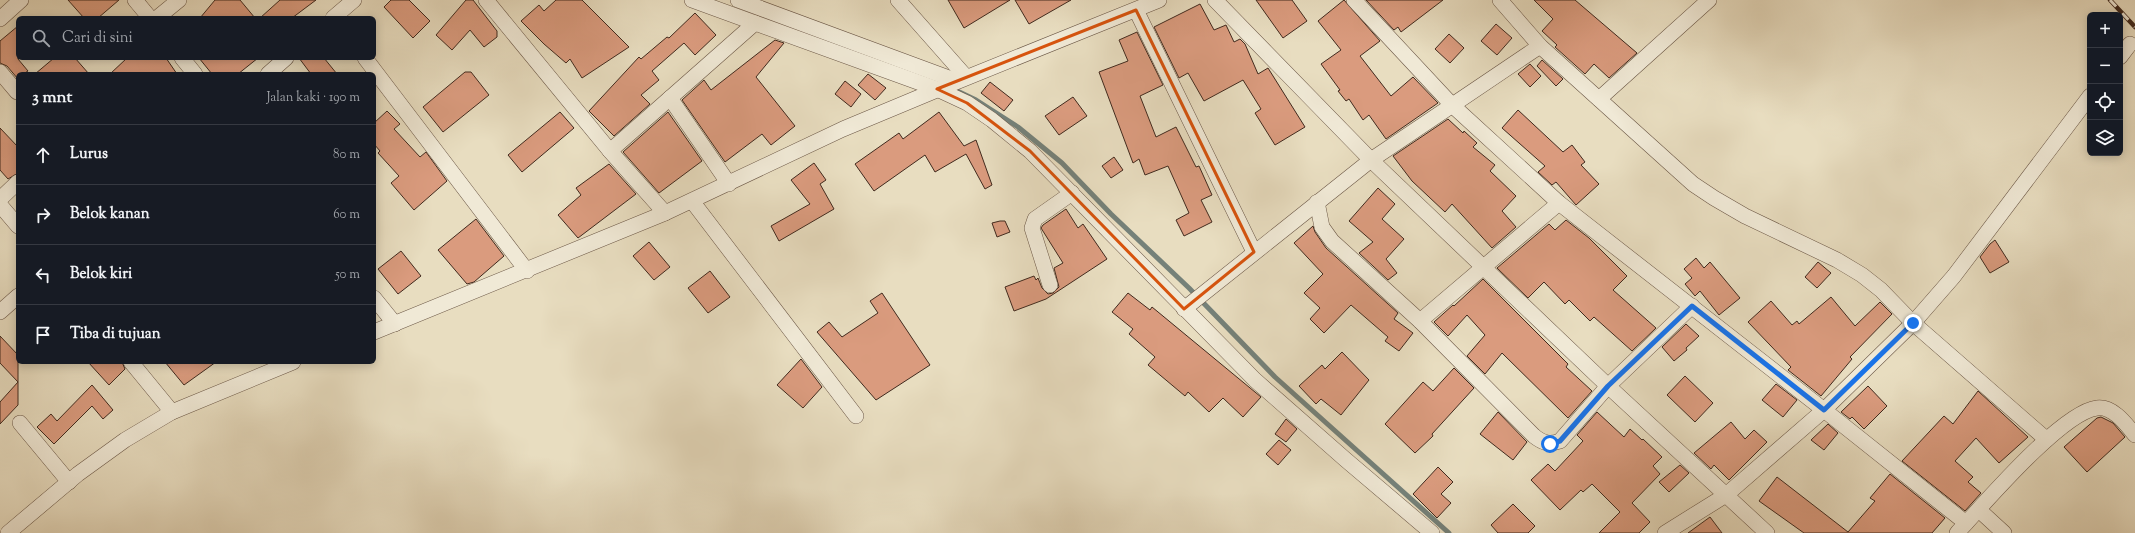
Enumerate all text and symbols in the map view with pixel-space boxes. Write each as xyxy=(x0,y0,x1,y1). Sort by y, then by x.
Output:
map controls xyxy=(2087,12,2123,156)
button: + xyxy=(2087,12,2123,48)
search box xyxy=(16,16,376,60)
icon: search xyxy=(30,27,52,49)
text: Cari di sini xyxy=(62,28,133,49)
button: − xyxy=(2087,48,2123,84)
button: locate xyxy=(2087,84,2123,120)
text: 3 mnt xyxy=(32,86,72,110)
text: Jalan kaki · 190 m xyxy=(266,89,360,107)
button: layers xyxy=(2087,120,2123,156)
icon: ahead xyxy=(32,144,54,166)
text: Lurus xyxy=(70,144,108,165)
text: 80 m xyxy=(333,146,360,164)
icon: right xyxy=(32,204,54,226)
text: Belok kanan xyxy=(70,204,150,225)
text: 60 m xyxy=(333,206,360,224)
icon: left xyxy=(32,264,54,286)
text: Belok kiri xyxy=(70,264,132,285)
text: 50 m xyxy=(335,266,360,284)
route end xyxy=(1904,314,1922,332)
icon: arrive xyxy=(32,324,54,346)
text: Tiba di tujuan xyxy=(70,324,161,345)
route start xyxy=(1541,435,1559,453)

